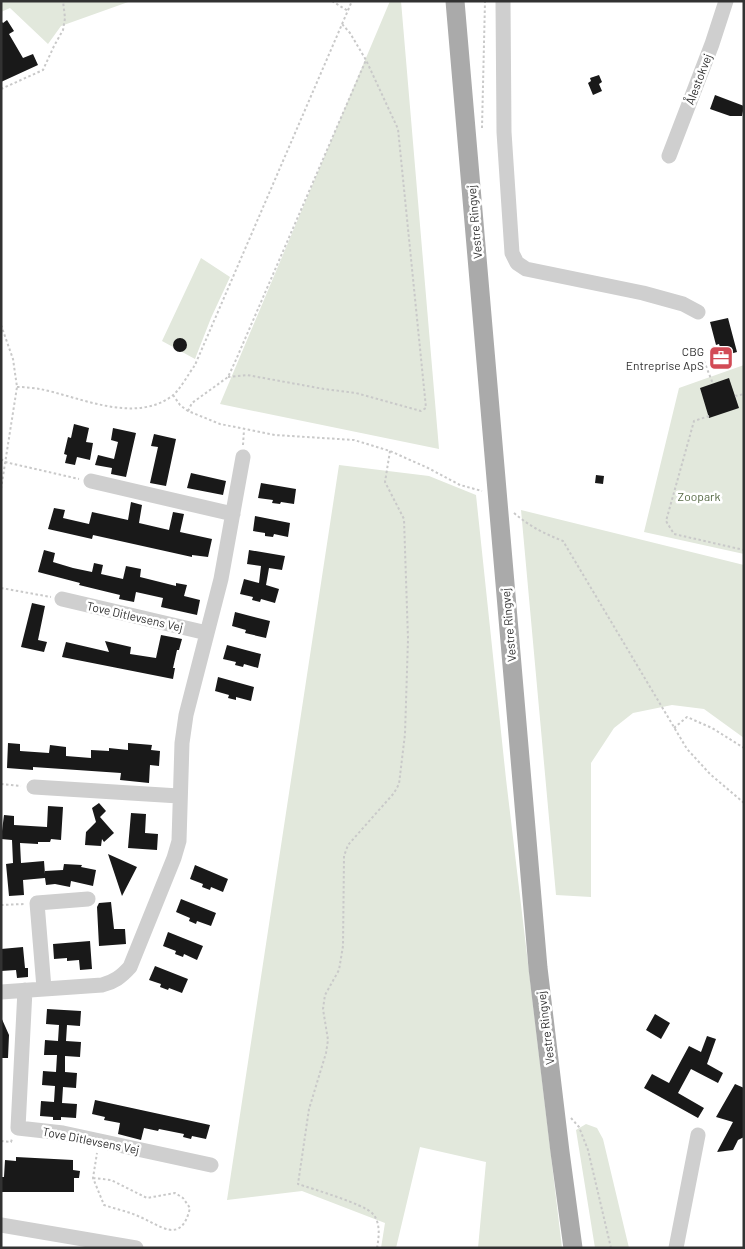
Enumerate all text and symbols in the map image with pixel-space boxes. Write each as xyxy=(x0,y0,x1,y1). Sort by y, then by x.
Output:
street label: Ålestokvej xyxy=(682,51,714,107)
street label: Vestre Ringvej xyxy=(464,184,484,260)
place label: CBG Entreprise ApS xyxy=(626,344,704,372)
office icon: CBG Entreprise ApS xyxy=(708,345,734,371)
park label: Zoopark xyxy=(678,489,720,503)
street label: Vestre Ringvej xyxy=(498,587,518,663)
street label: Tove Ditlevsens Vej xyxy=(85,598,185,634)
street label: Vestre Ringvej xyxy=(534,990,556,1066)
street label: Tove Ditlevsens Vej xyxy=(41,1124,141,1156)

